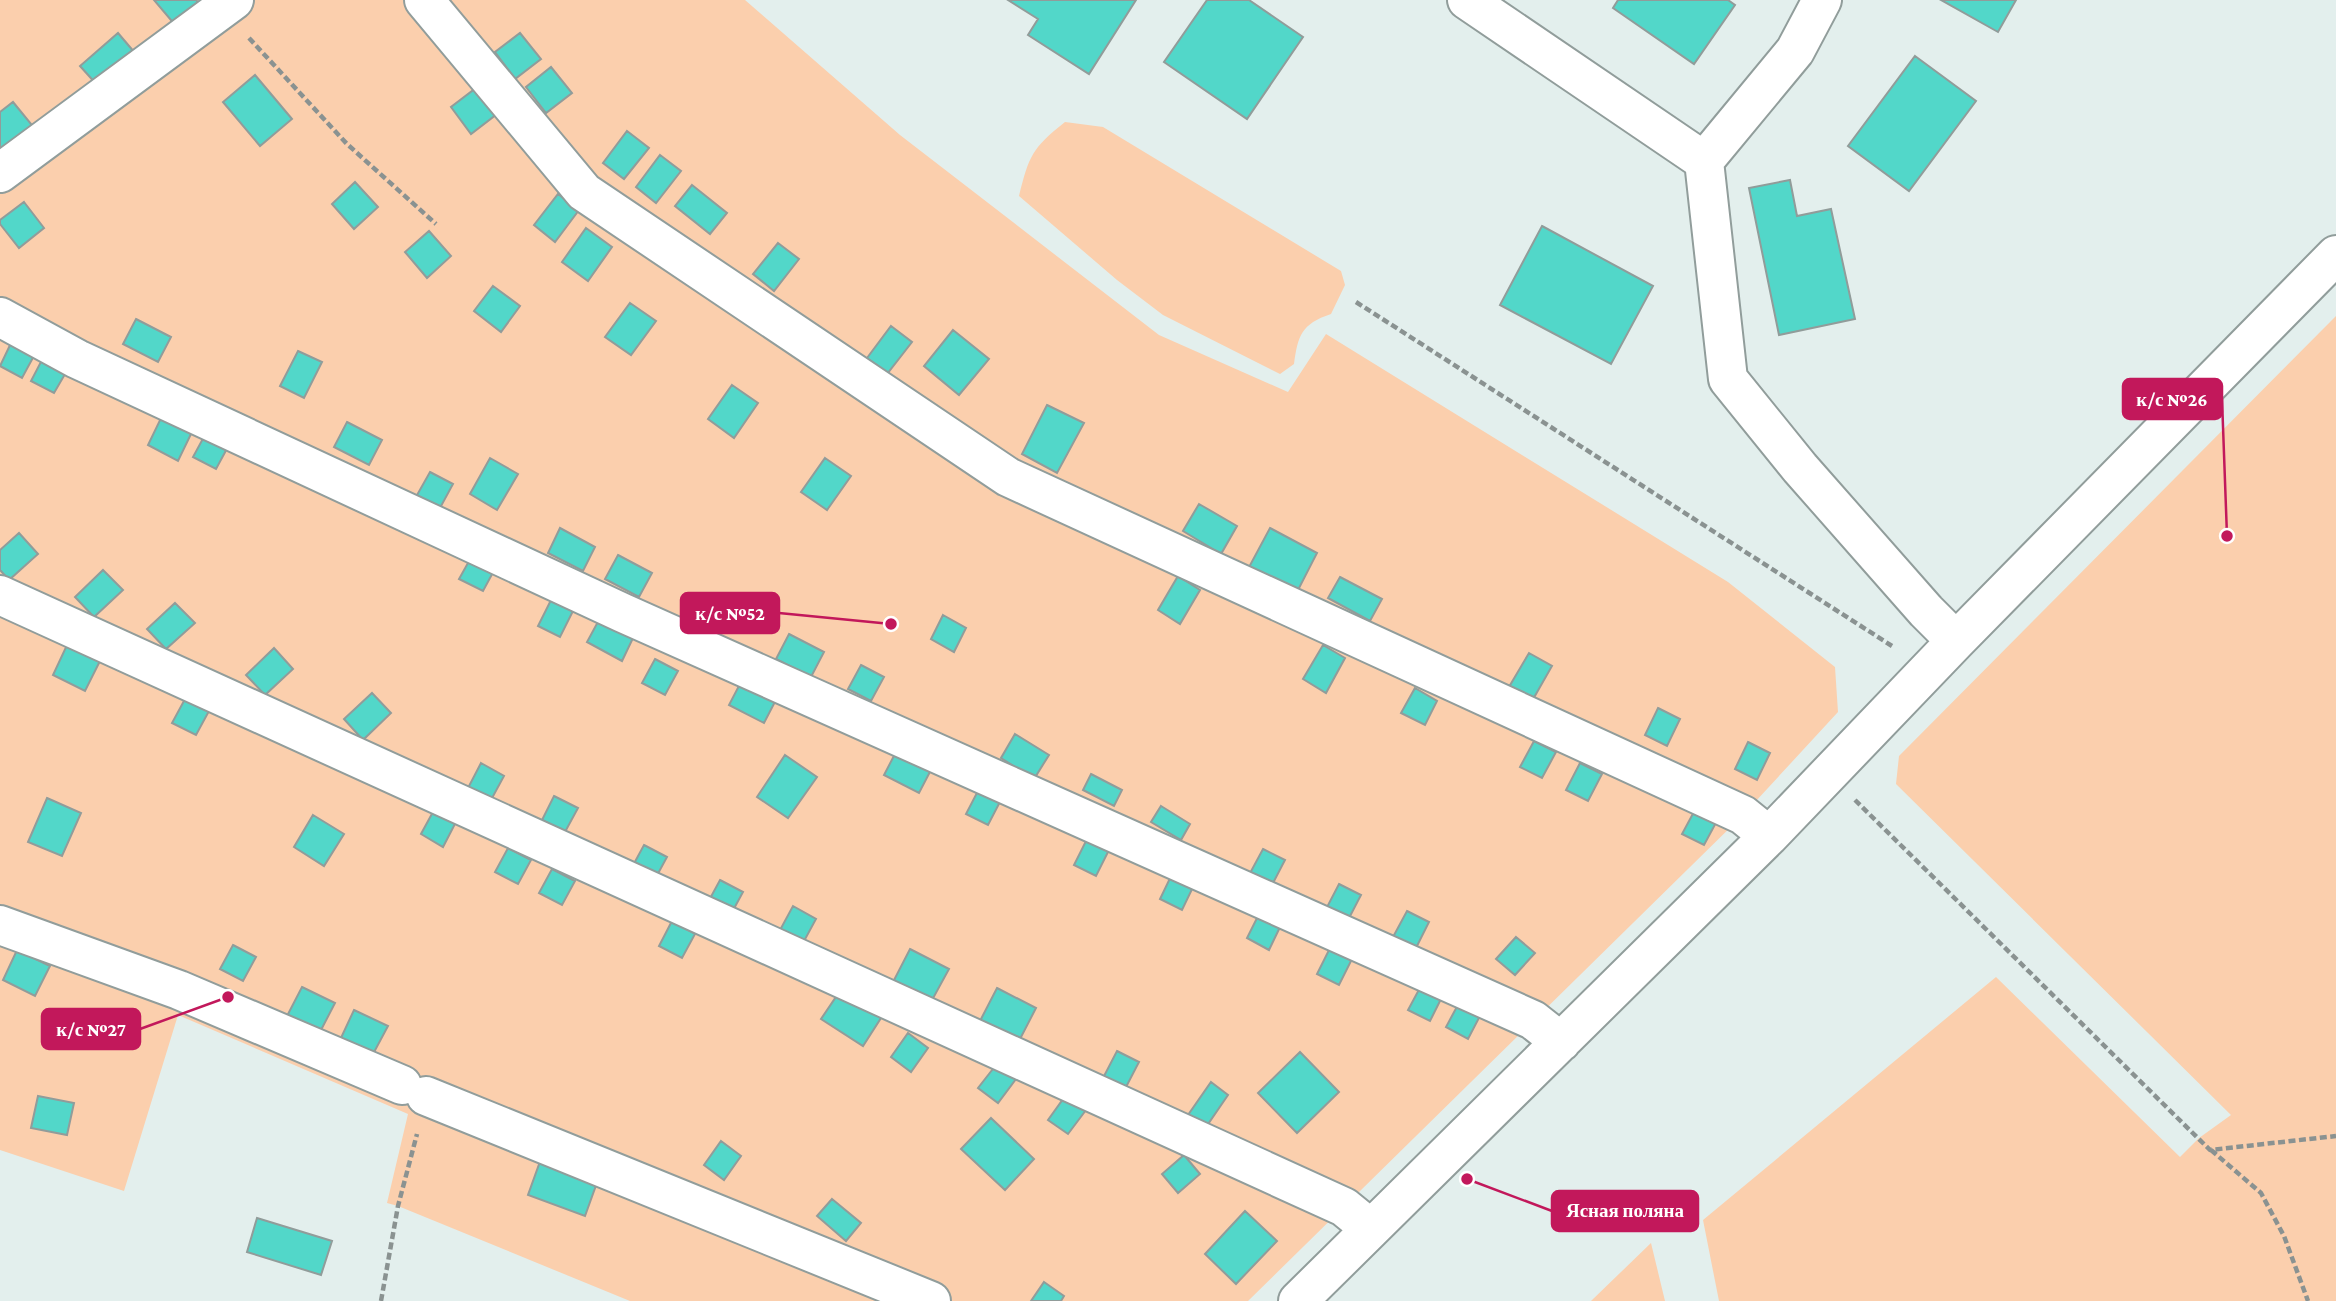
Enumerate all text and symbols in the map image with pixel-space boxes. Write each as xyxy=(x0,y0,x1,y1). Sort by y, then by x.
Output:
callout: к/с №26 xyxy=(2123,379,2222,419)
text: к/с №26 xyxy=(2136,389,2208,410)
callout: к/с №52 xyxy=(681,593,779,633)
text: к/с №52 xyxy=(695,603,765,624)
callout: к/с №27 xyxy=(42,1009,140,1049)
text: к/с №27 xyxy=(56,1019,126,1040)
callout: Ясная поляна xyxy=(1552,1191,1698,1231)
text: Ясная поляна xyxy=(1566,1200,1685,1221)

